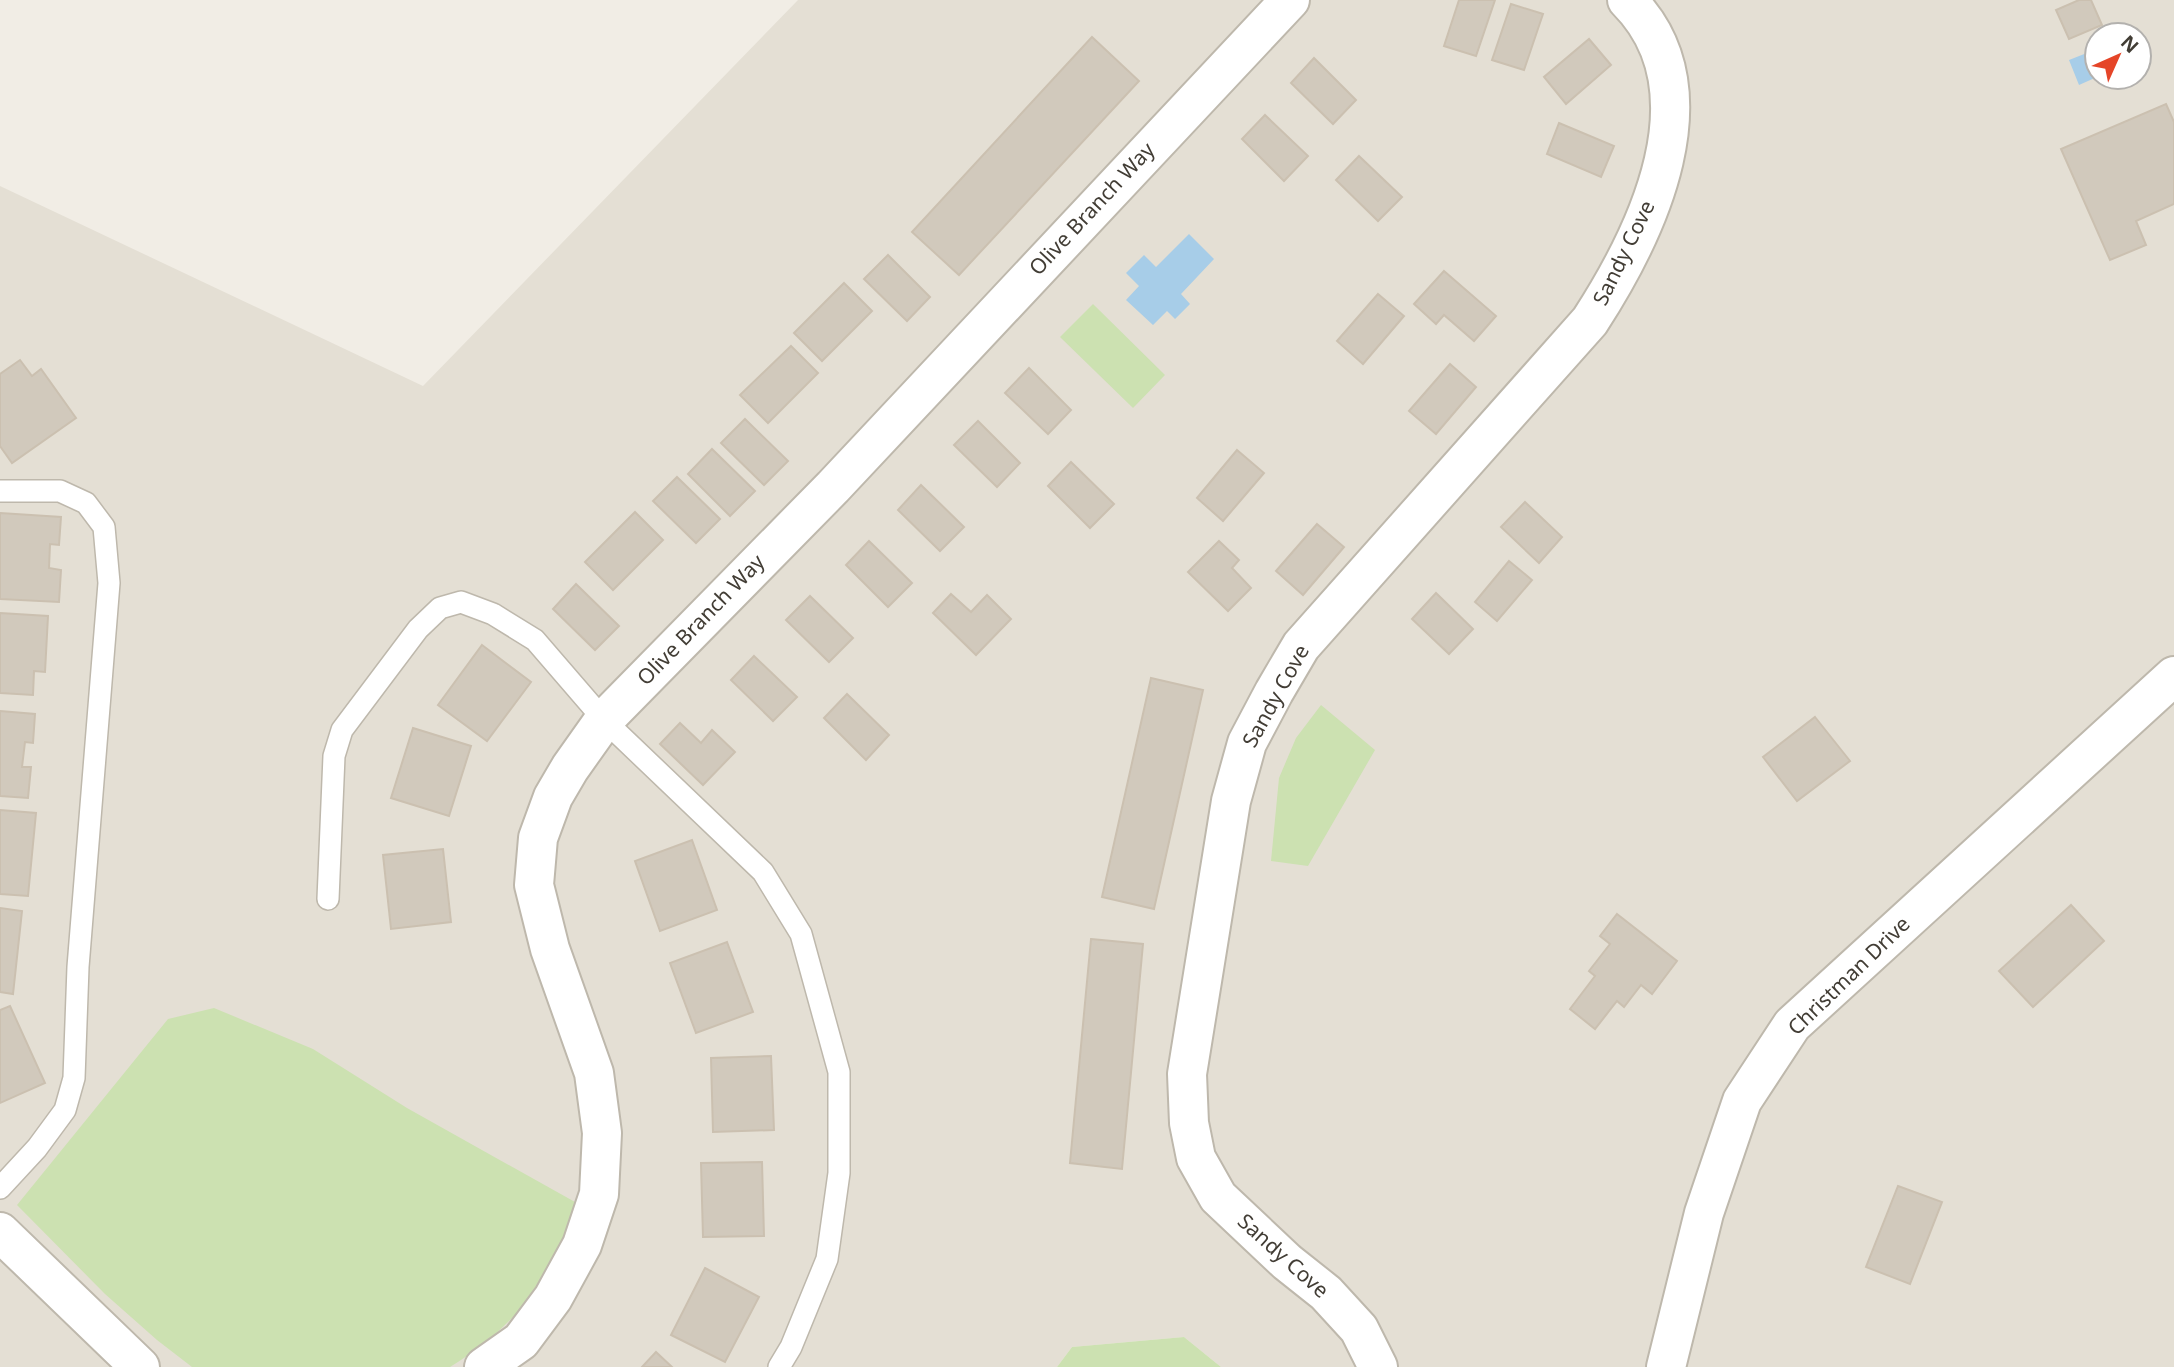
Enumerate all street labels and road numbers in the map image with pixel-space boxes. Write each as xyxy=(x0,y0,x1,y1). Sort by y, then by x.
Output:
street label: Olive Branch Way xyxy=(1022,136,1160,281)
street label: Sandy Cove xyxy=(1586,195,1661,310)
street label: Olive Branch Way xyxy=(630,548,770,691)
street label: Sandy Cove xyxy=(1235,639,1315,752)
street label: Christman Drive xyxy=(1781,910,1915,1041)
street label: Sandy Cove xyxy=(1232,1207,1335,1304)

